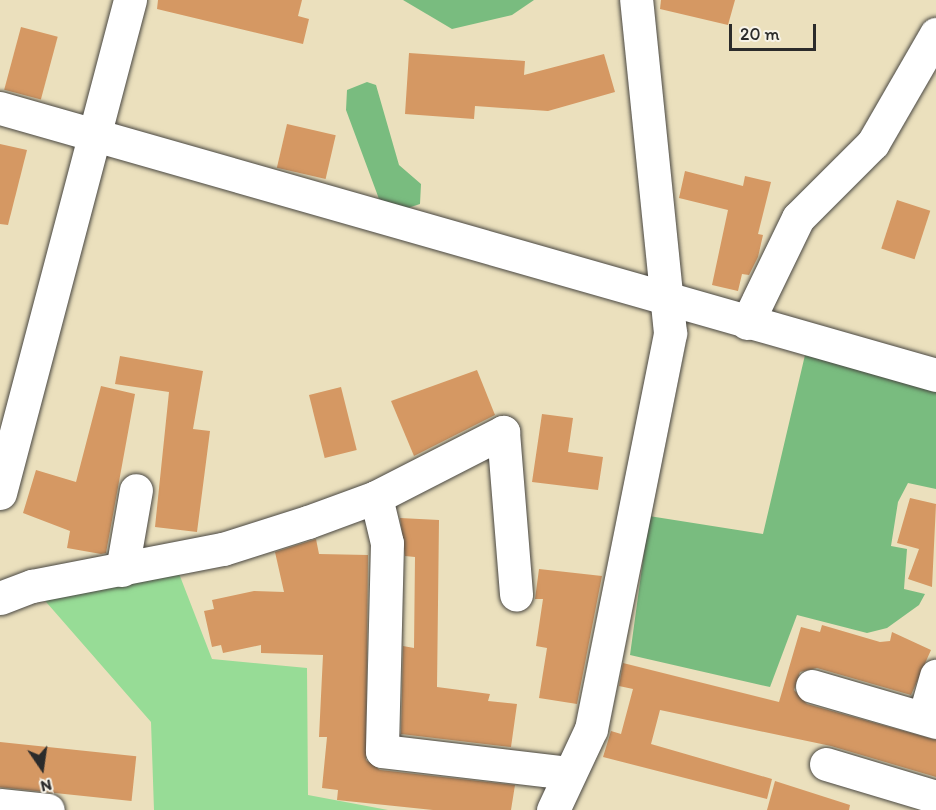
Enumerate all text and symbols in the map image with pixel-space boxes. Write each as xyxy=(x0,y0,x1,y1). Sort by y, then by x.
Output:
scale bar xyxy=(732,12,819,50)
text: 20 m xyxy=(740,23,780,45)
north arrow xyxy=(12,738,72,798)
text: N xyxy=(39,776,54,796)

